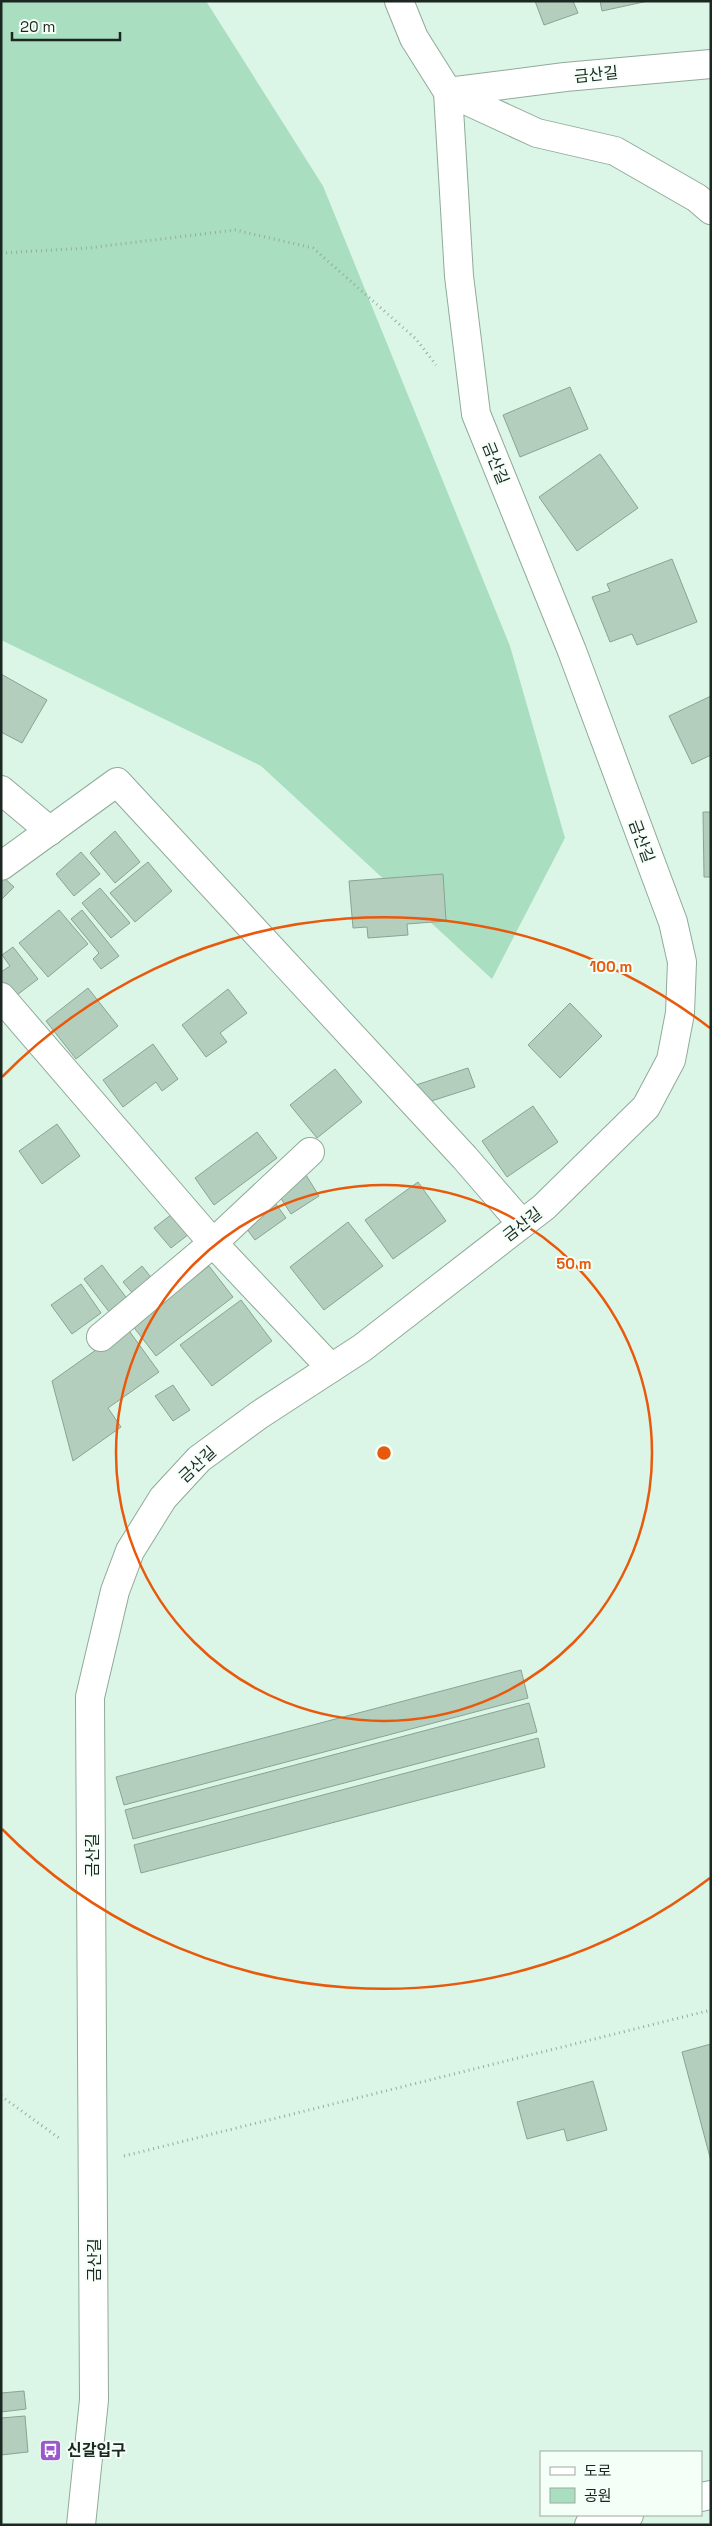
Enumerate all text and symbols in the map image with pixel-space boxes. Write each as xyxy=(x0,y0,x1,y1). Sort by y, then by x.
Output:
scale bar xyxy=(12,10,120,42)
text: 20 m xyxy=(20,17,55,36)
street label: 금산길 xyxy=(573,62,619,87)
street label: 금산길 xyxy=(478,439,514,488)
street label: 금산길 xyxy=(624,817,659,866)
text: 100 m xyxy=(590,957,632,976)
street label: 금산길 xyxy=(498,1203,546,1246)
text: 50 m xyxy=(556,1254,592,1273)
street label: 금산길 xyxy=(174,1442,221,1487)
centre of rings xyxy=(375,1444,393,1462)
street label: 금산길 xyxy=(82,1833,103,1877)
street label: 금산길 xyxy=(84,2238,105,2282)
bus stop icon: 신갈입구 xyxy=(39,2438,63,2462)
place label: 신갈입구 xyxy=(67,2440,126,2461)
legend xyxy=(540,2451,702,2516)
text: 도로 xyxy=(584,2461,612,2480)
text: 공원 xyxy=(584,2486,612,2505)

